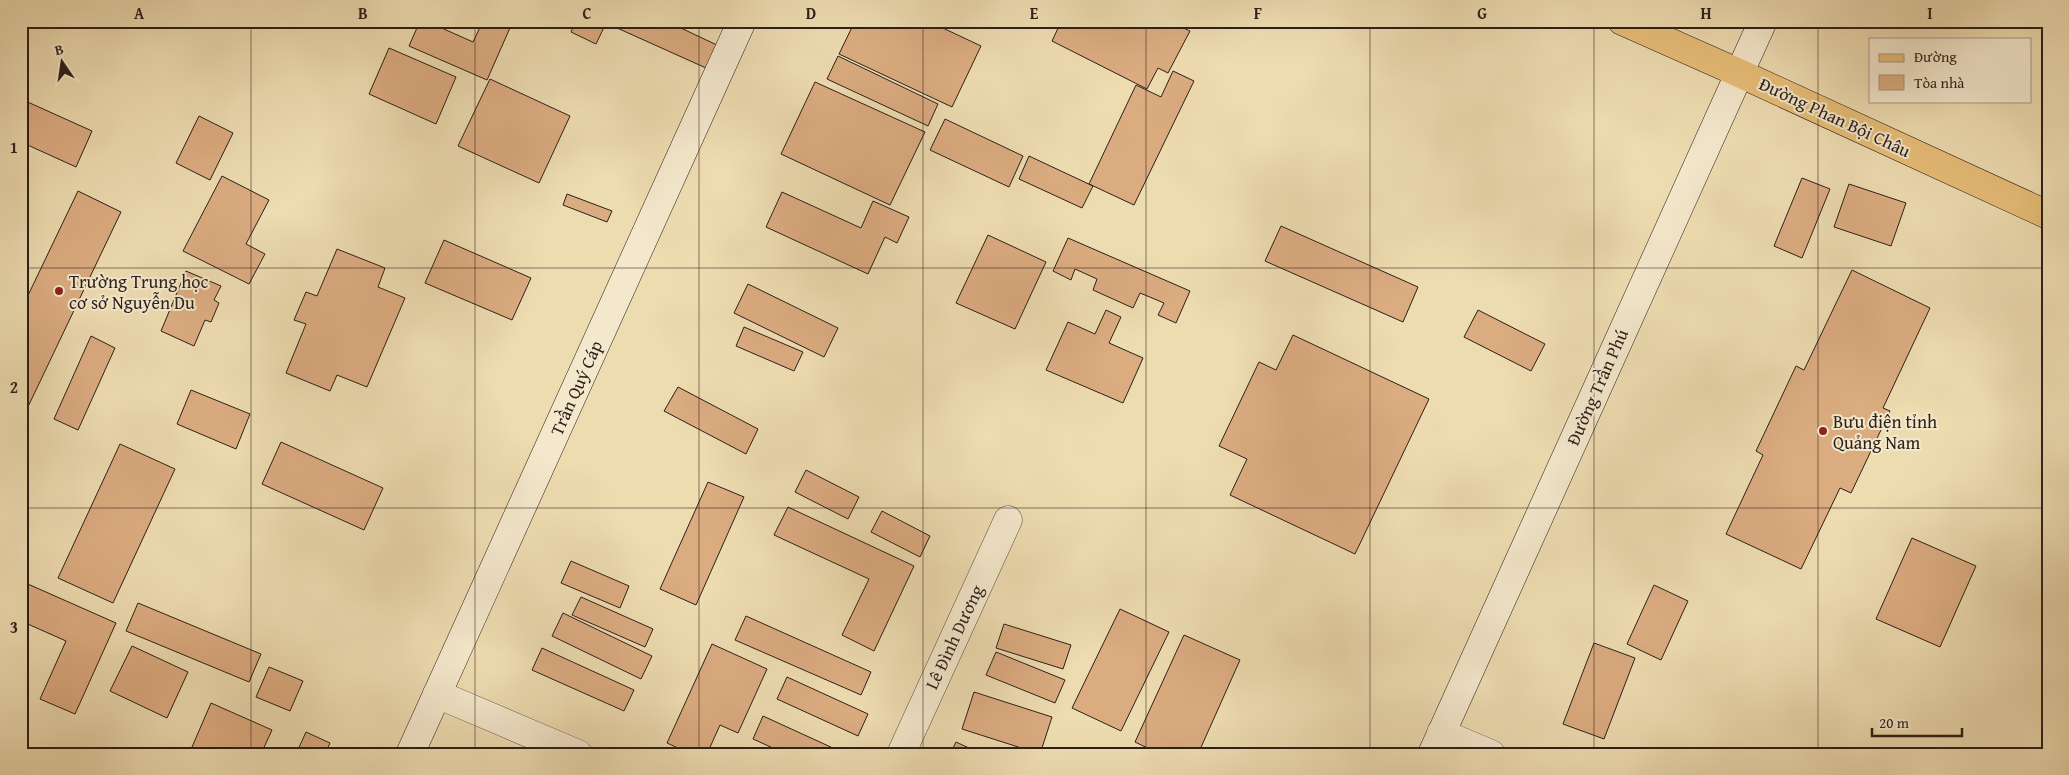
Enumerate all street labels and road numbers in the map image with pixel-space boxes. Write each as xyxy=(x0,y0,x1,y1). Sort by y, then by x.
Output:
street label: Đường Phan Bội Châu xyxy=(1755,70,1915,164)
street label: Đường Trần Phú xyxy=(1559,324,1635,450)
street label: Trần Quý Cáp xyxy=(543,336,609,440)
street label: Lê Đình Dương xyxy=(918,580,990,694)

